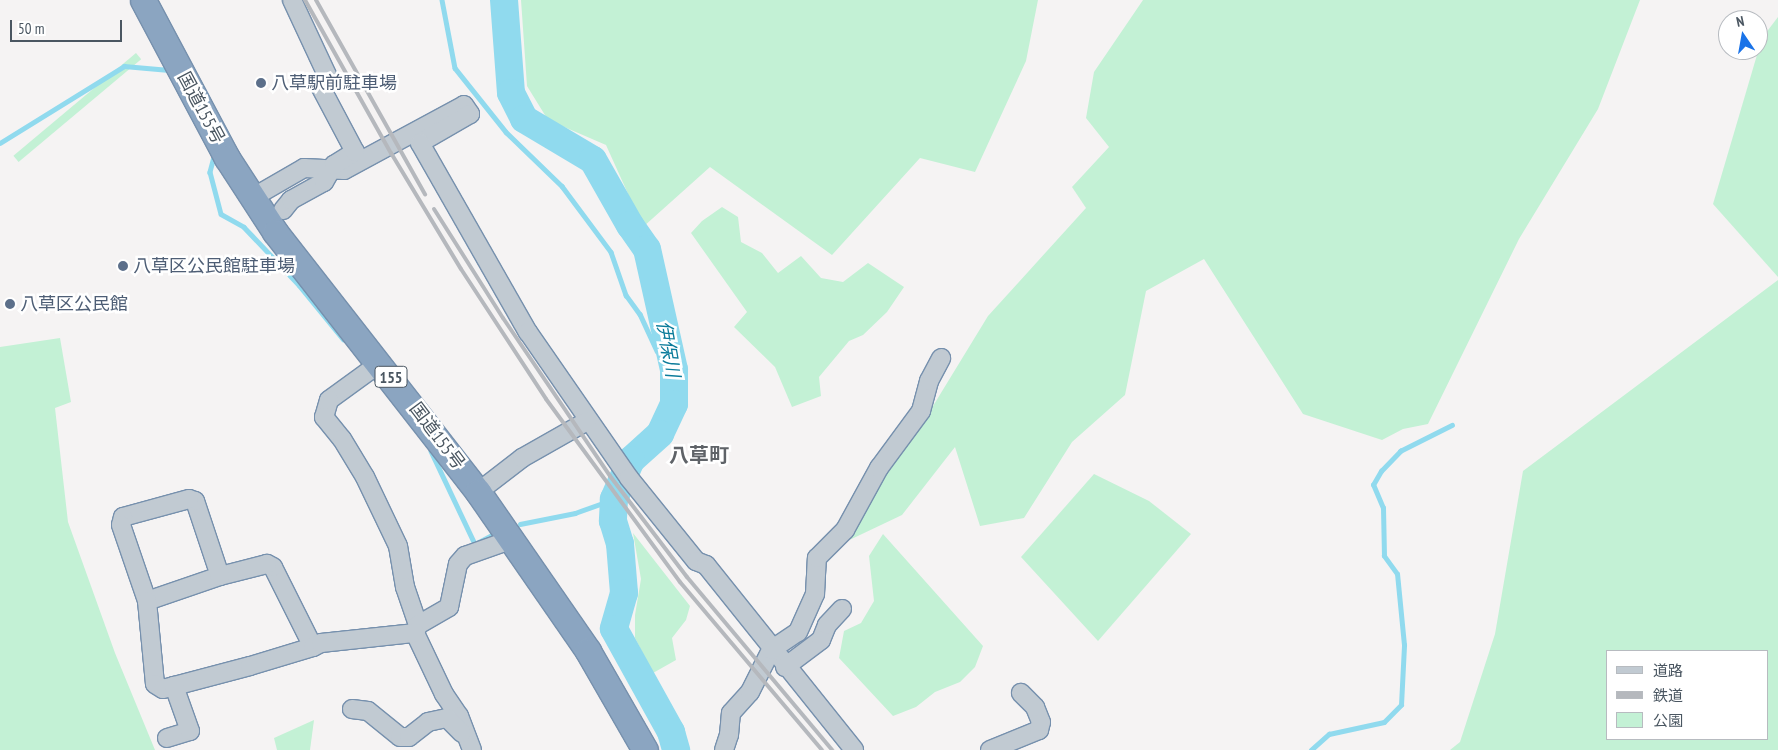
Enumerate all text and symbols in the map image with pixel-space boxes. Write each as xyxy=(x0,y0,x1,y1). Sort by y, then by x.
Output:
scale bar xyxy=(12,10,125,42)
north arrow xyxy=(1718,10,1768,60)
text: N xyxy=(1735,12,1746,31)
text: 50 m xyxy=(18,19,44,38)
street label: 国道155号 xyxy=(173,68,229,148)
place label: 八草駅前駐車場 xyxy=(271,72,397,94)
marker: 八草駅前駐車場 xyxy=(255,77,267,89)
place label: 八草区公民館駐車場 xyxy=(133,255,295,277)
marker: 八草区公民館駐車場 xyxy=(117,260,129,272)
place label: 八草区公民館 xyxy=(20,293,128,315)
marker: 八草区公民館 xyxy=(4,298,16,310)
water label: 伊保川 xyxy=(652,319,684,379)
road number: 155 xyxy=(374,364,408,391)
street label: 国道155号 xyxy=(405,398,469,474)
district label: 八草町 xyxy=(669,443,729,467)
legend xyxy=(1606,650,1768,740)
text: 道路 xyxy=(1653,661,1683,680)
text: 鉄道 xyxy=(1653,686,1683,705)
text: 公園 xyxy=(1653,711,1683,730)

